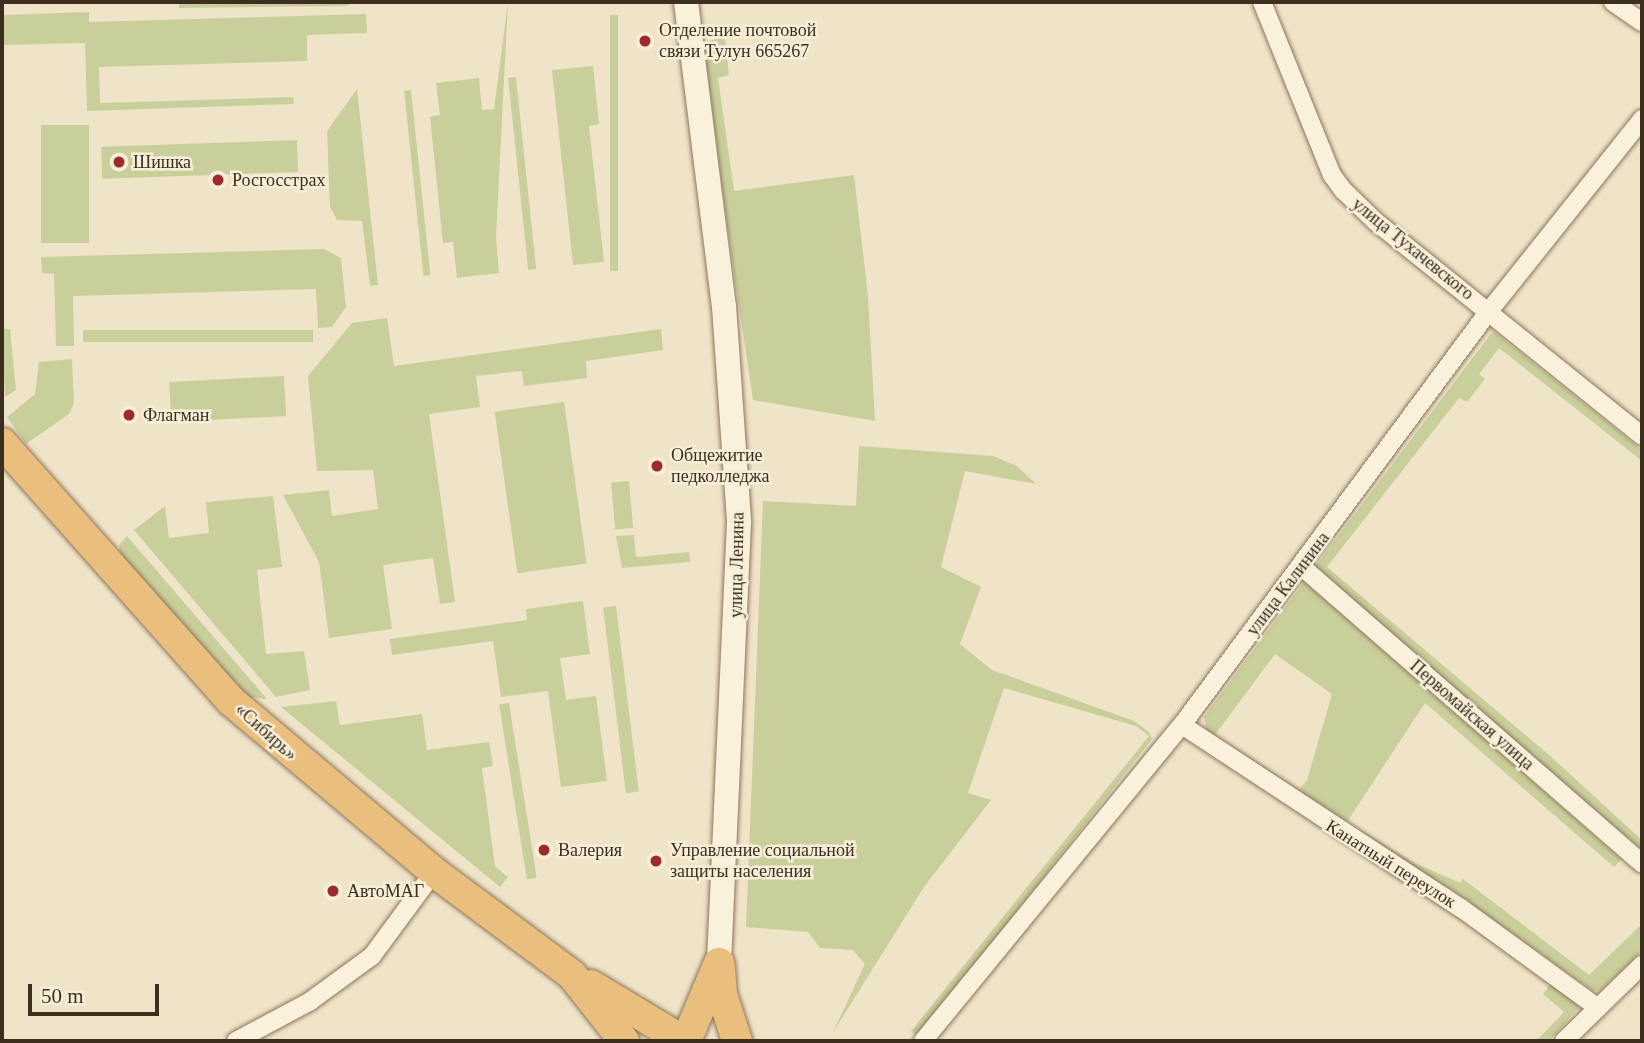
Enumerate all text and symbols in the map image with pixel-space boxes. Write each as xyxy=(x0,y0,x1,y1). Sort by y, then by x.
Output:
place label: Отделение почтовой связи Тулун 665267 xyxy=(659,20,816,62)
marker: Отделение почтовой связи Тулун 665267 xyxy=(637,33,653,49)
place label: Шишка xyxy=(133,151,191,173)
marker: Шишка xyxy=(111,154,127,170)
place label: Росгосстрах xyxy=(232,169,325,191)
marker: Росгосстрах xyxy=(210,172,226,188)
street label: улица Тухачевского xyxy=(1348,193,1478,305)
place label: Флагман xyxy=(143,404,209,426)
marker: Флагман xyxy=(121,407,137,423)
place label: Общежитие педколледжа xyxy=(671,445,769,488)
marker: Общежитие педколледжа xyxy=(649,458,665,474)
street label: улица Ленина xyxy=(725,512,749,618)
street label: улица Калинина xyxy=(1242,528,1334,640)
street label: Первомайская улица xyxy=(1405,655,1539,775)
street label: «Сибирь» xyxy=(231,699,301,765)
street label: Канатный переулок xyxy=(1322,815,1460,913)
place label: Валерия xyxy=(558,839,622,861)
place label: Управление социальной защиты населения xyxy=(670,840,855,882)
marker: Валерия xyxy=(536,842,552,858)
marker: Управление социальной защиты населения xyxy=(648,853,664,869)
place label: АвтоМАГ xyxy=(347,880,424,902)
marker: АвтоМАГ xyxy=(325,883,341,899)
scale bar xyxy=(32,970,163,1014)
text: 50 m xyxy=(41,984,84,1008)

